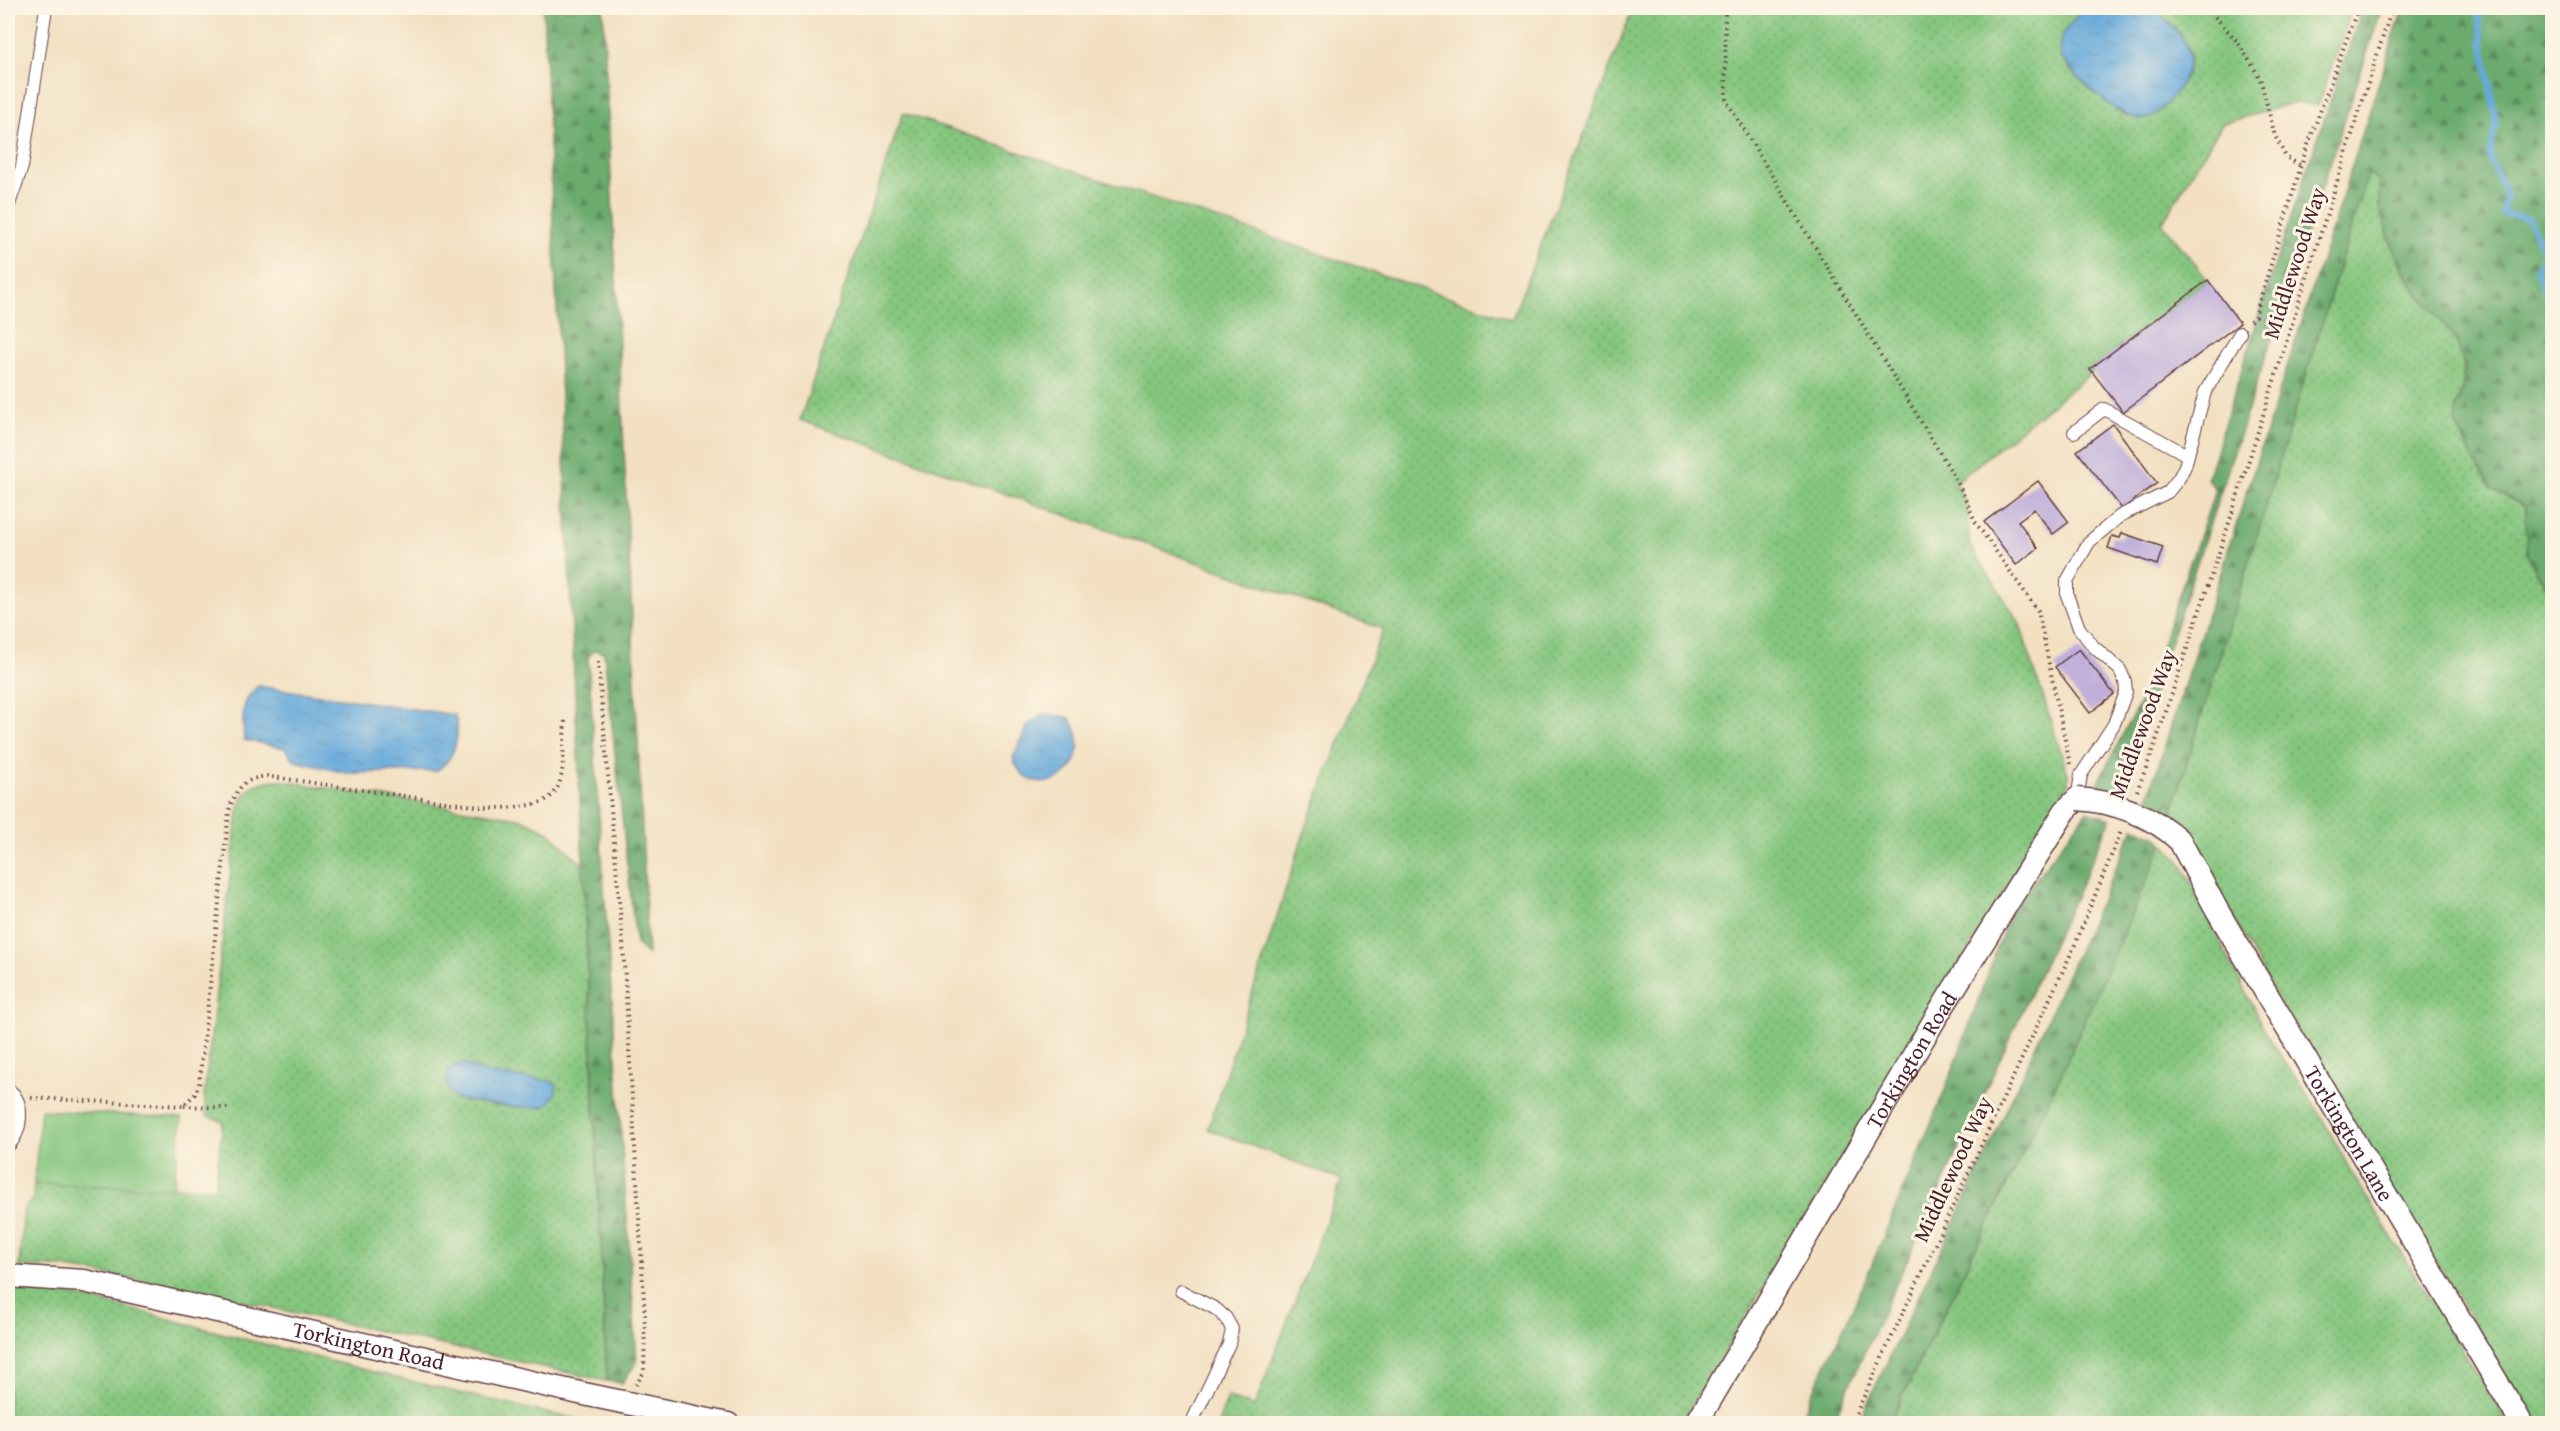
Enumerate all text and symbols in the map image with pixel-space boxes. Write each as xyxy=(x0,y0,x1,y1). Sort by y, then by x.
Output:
street label: Middlewood Way xyxy=(2254,183,2334,343)
street label: Middlewood Way xyxy=(2100,644,2184,804)
street label: Torkington Road xyxy=(1858,985,1965,1134)
street label: Torkington Lane xyxy=(2297,1060,2402,1207)
street label: Middlewood Way xyxy=(1904,1091,2000,1247)
street label: Torkington Road xyxy=(290,1313,448,1378)

